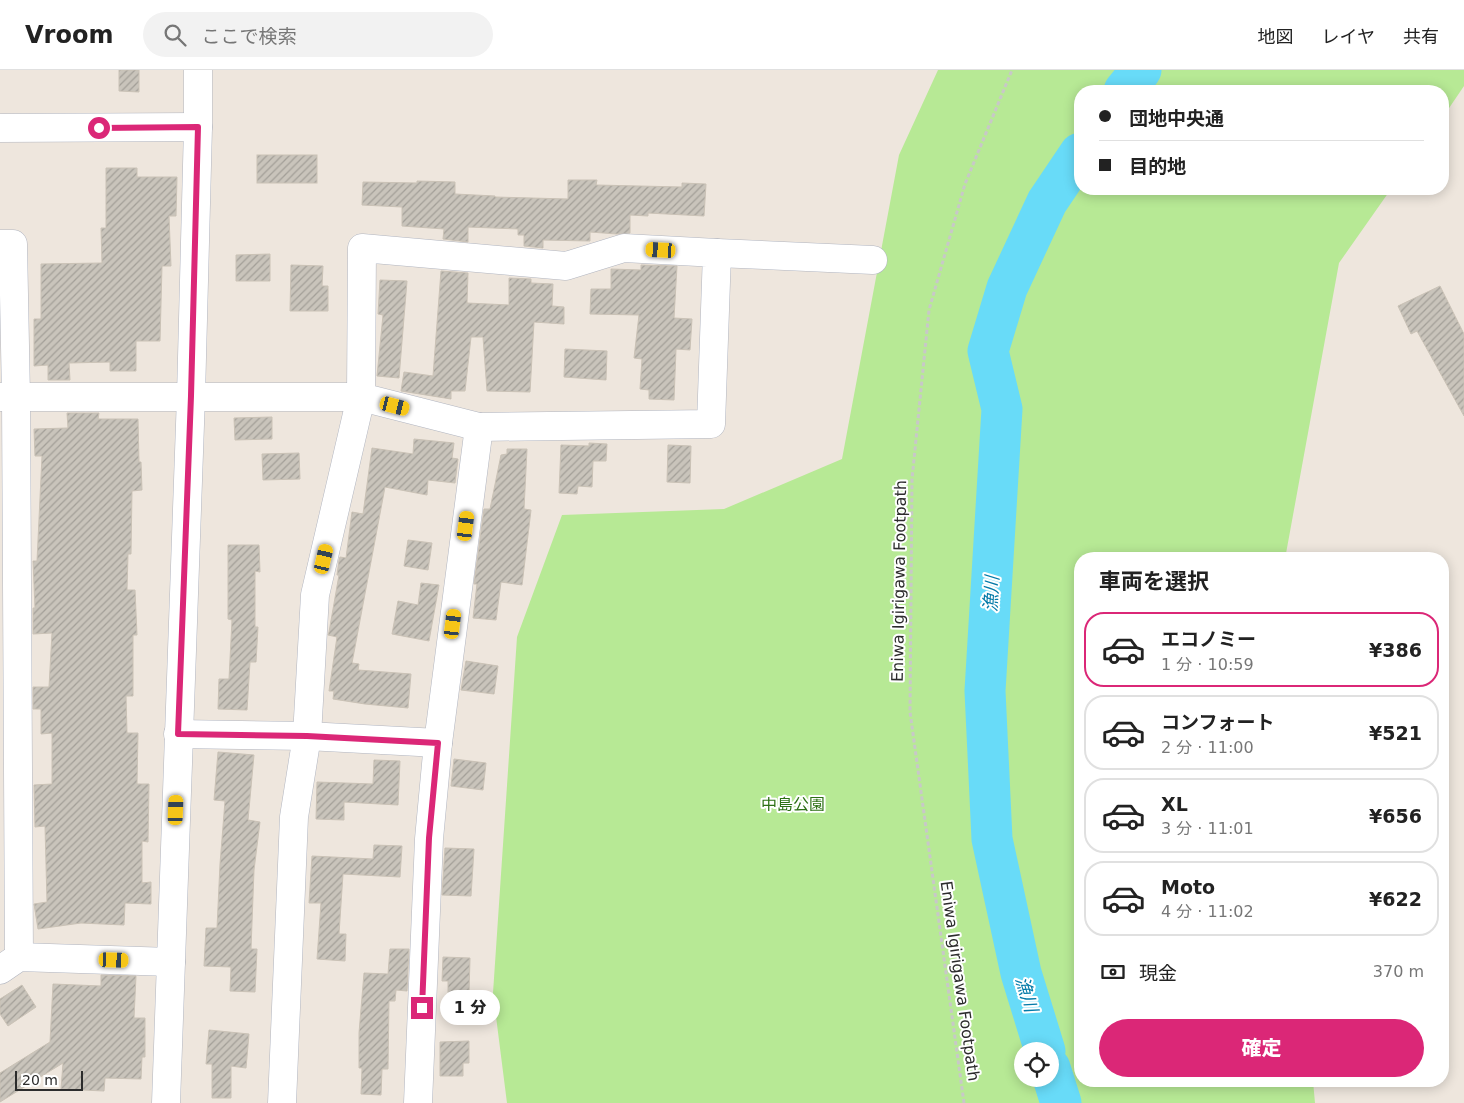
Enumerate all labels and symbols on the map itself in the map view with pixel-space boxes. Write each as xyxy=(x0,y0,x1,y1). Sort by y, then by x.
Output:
route start xyxy=(88,117,110,139)
car xyxy=(645,242,676,258)
car xyxy=(378,395,411,417)
street label: Eniwa Igirigawa Footpath xyxy=(888,480,910,682)
car xyxy=(456,510,475,542)
car xyxy=(313,543,334,575)
water label: 漁川 xyxy=(980,573,1003,613)
car xyxy=(443,608,462,640)
car xyxy=(167,795,184,825)
park label: 中島公園 xyxy=(761,795,825,814)
street label: Eniwa Igirigawa Footpath xyxy=(937,880,983,1082)
car xyxy=(98,952,129,968)
water label: 漁川 xyxy=(1012,974,1043,1016)
callout: 1 分 xyxy=(440,990,500,1026)
route end xyxy=(411,997,433,1019)
scale bar xyxy=(15,1068,82,1091)

